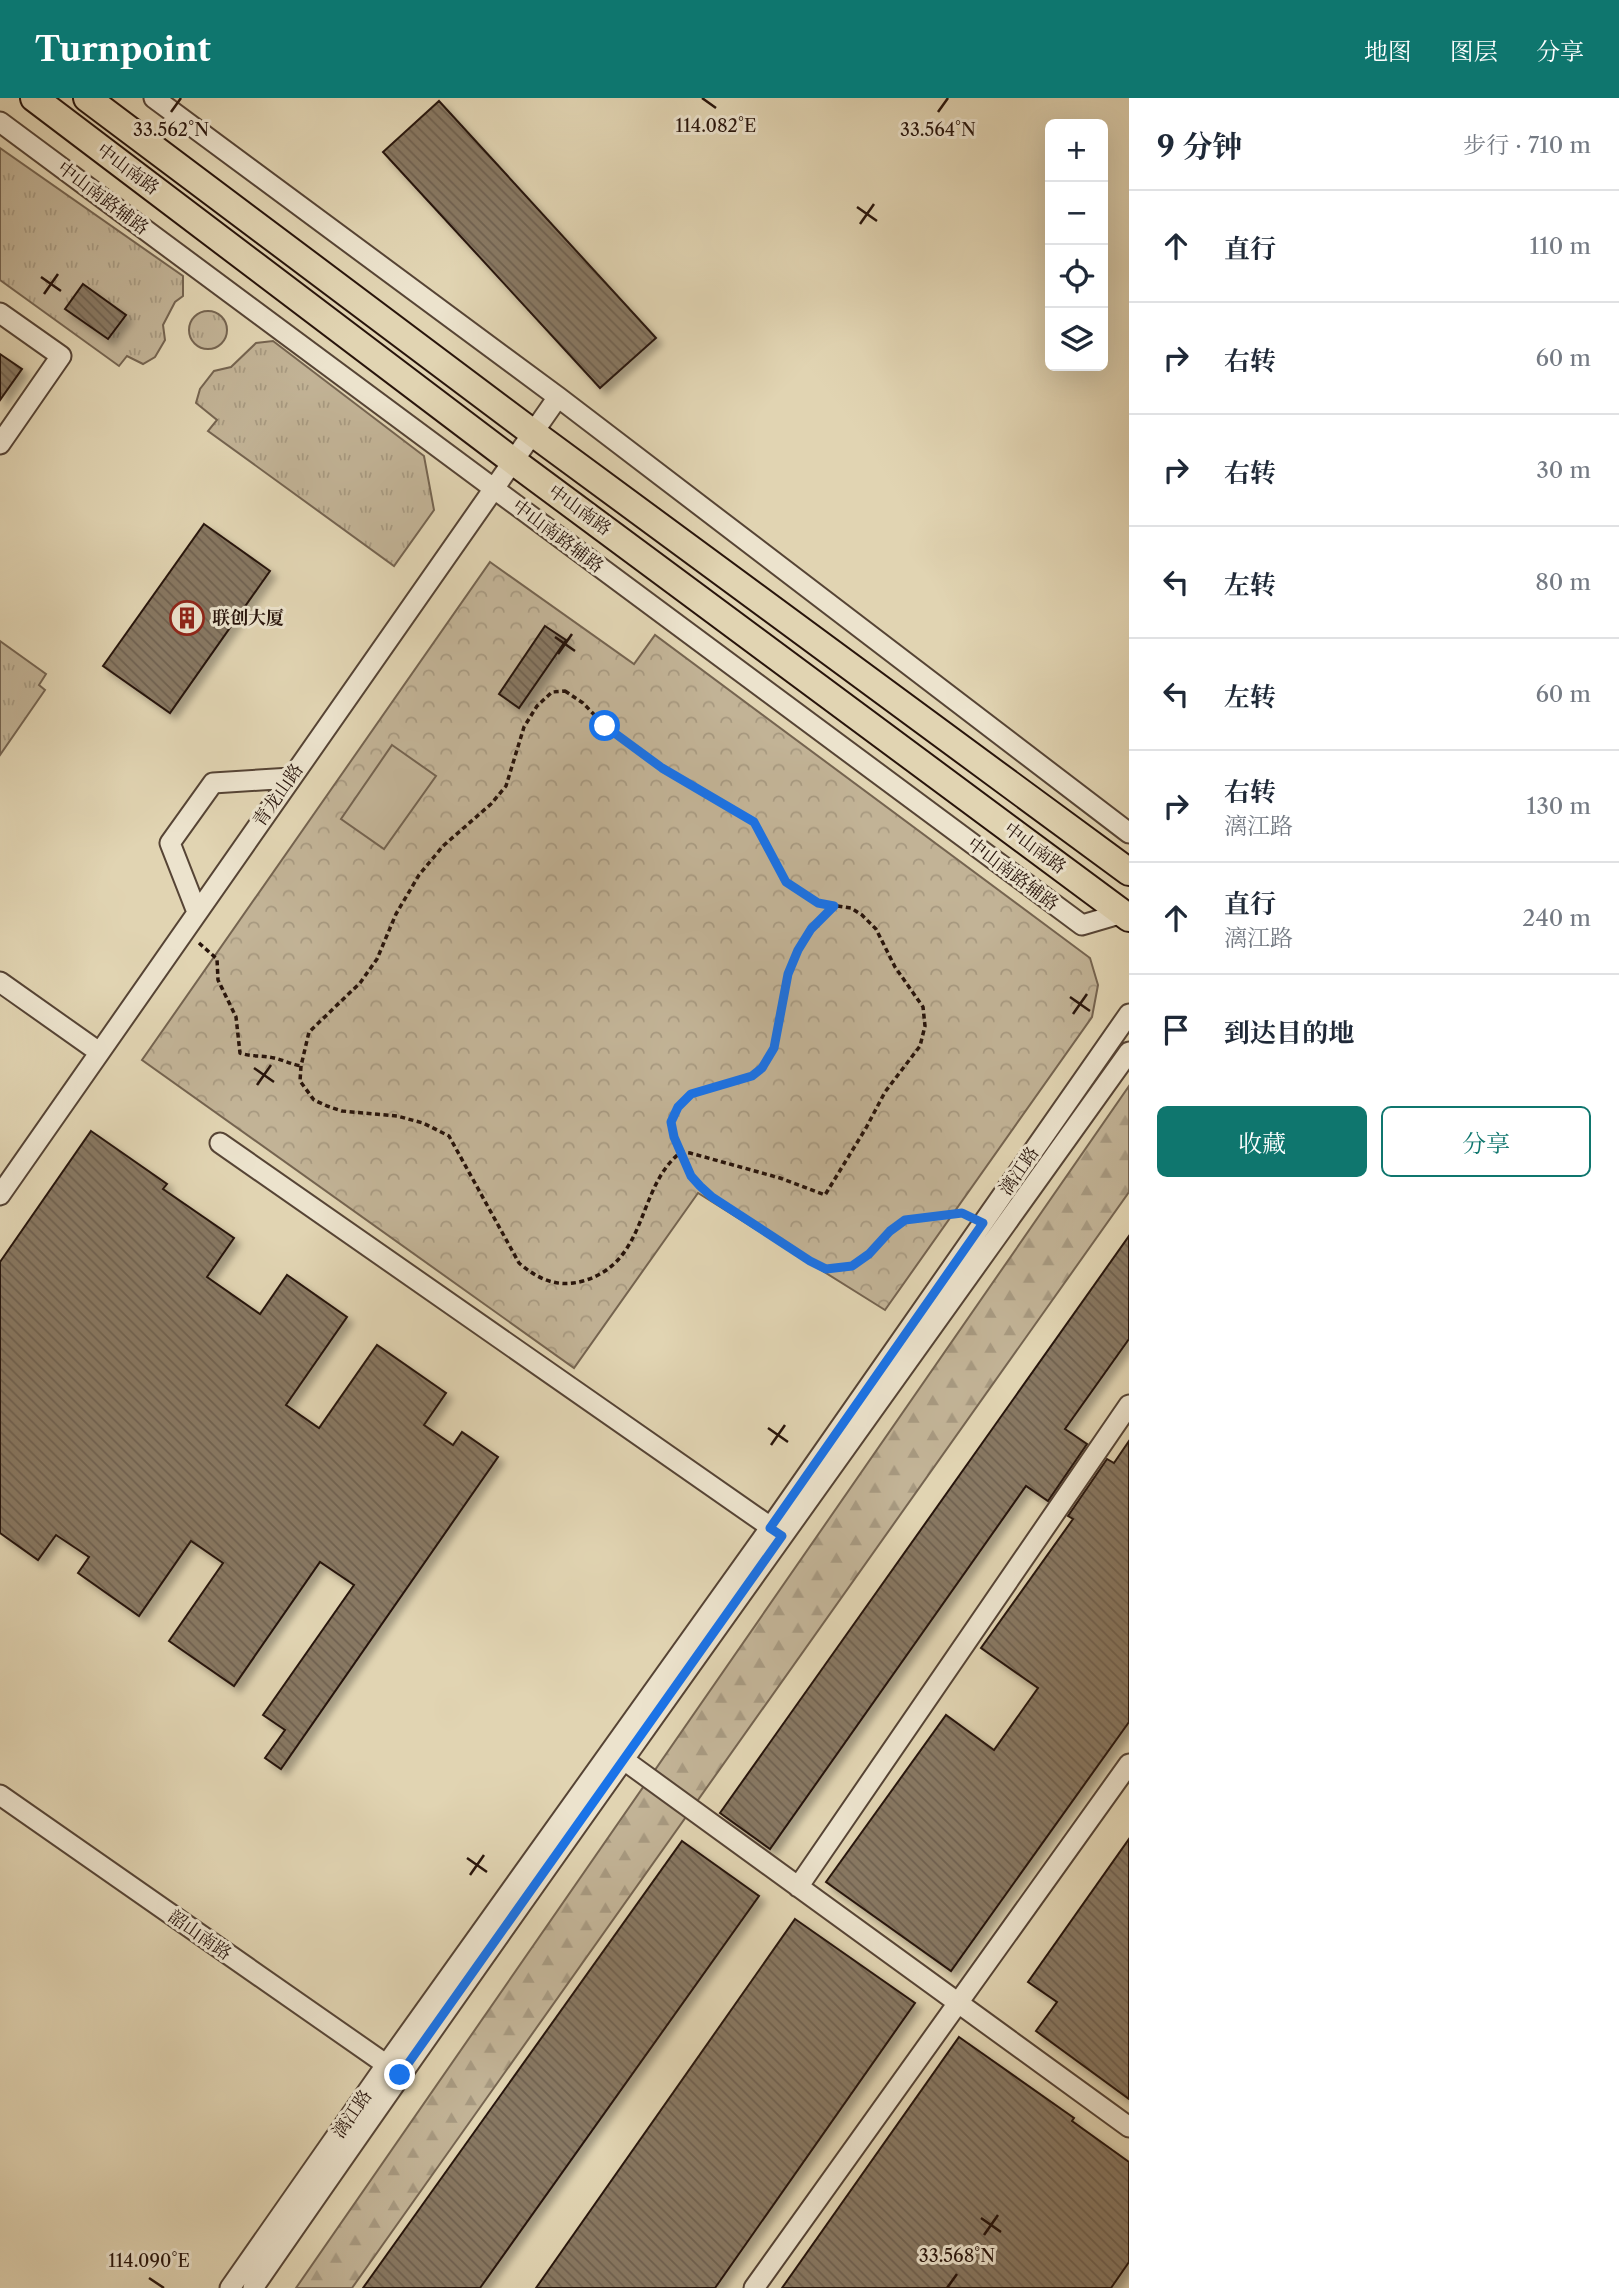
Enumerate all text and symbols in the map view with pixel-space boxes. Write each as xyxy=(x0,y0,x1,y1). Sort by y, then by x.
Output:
text: Turnpoint xyxy=(35,29,211,70)
text: 地图 xyxy=(1364,37,1412,66)
text: 图层 xyxy=(1450,37,1498,66)
text: 分享 xyxy=(1536,37,1584,66)
text: 114.082°E xyxy=(676,115,756,137)
text: 33.562°N xyxy=(133,119,209,141)
text: 33.564°N xyxy=(900,119,976,141)
map controls xyxy=(1045,119,1108,371)
button: + xyxy=(1045,119,1108,182)
text: 9 分钟 xyxy=(1157,128,1242,165)
text: 步行 · 710 m xyxy=(1463,131,1591,159)
street label: 中山南路 xyxy=(93,139,163,199)
street label: 中山南路辅路 xyxy=(53,157,153,239)
button: − xyxy=(1045,182,1108,245)
icon: ahead xyxy=(1157,227,1195,265)
text: 110 m xyxy=(1530,232,1591,260)
text: 直行 xyxy=(1224,233,1276,265)
button: locate xyxy=(1045,245,1108,308)
button: layers xyxy=(1045,308,1108,371)
icon: right xyxy=(1157,339,1195,377)
text: 60 m xyxy=(1535,344,1591,372)
text: 右转 xyxy=(1224,345,1276,377)
icon: right xyxy=(1157,451,1195,489)
text: 30 m xyxy=(1536,456,1591,484)
text: 右转 xyxy=(1224,457,1276,489)
street label: 中山南路 xyxy=(544,480,616,540)
street label: 中山南路辅路 xyxy=(508,495,608,577)
icon: left xyxy=(1157,563,1195,601)
text: 80 m xyxy=(1535,568,1591,596)
text: 左转 xyxy=(1224,569,1276,601)
building icon: 联创大厦 xyxy=(168,599,206,637)
place label: 联创大厦 xyxy=(212,607,284,629)
icon: left xyxy=(1157,675,1195,713)
text: 60 m xyxy=(1535,680,1591,708)
text: 左转 xyxy=(1224,681,1276,713)
route start xyxy=(589,710,620,741)
street label: 青龙山路 xyxy=(248,759,308,831)
text: 右转 xyxy=(1224,776,1276,808)
icon: right xyxy=(1157,787,1195,825)
text: 130 m xyxy=(1527,792,1591,820)
text: 漓江路 xyxy=(1224,812,1293,840)
street label: 中山南路 xyxy=(1000,818,1070,878)
street label: 中山南路辅路 xyxy=(963,833,1063,915)
text: 直行 xyxy=(1224,888,1276,920)
icon: ahead xyxy=(1157,899,1195,937)
text: 240 m xyxy=(1522,904,1591,932)
text: 漓江路 xyxy=(1224,924,1293,952)
icon: arrive xyxy=(1157,1011,1195,1049)
text: 到达目的地 xyxy=(1224,1017,1354,1049)
button: 收藏 xyxy=(1157,1106,1367,1177)
button: 分享 xyxy=(1381,1106,1591,1177)
street label: 漓江路 xyxy=(995,1143,1043,1199)
street label: 韶山南路 xyxy=(164,1905,236,1965)
route end xyxy=(384,2059,415,2090)
street label: 漓江路 xyxy=(328,2086,376,2142)
text: 33.568°N xyxy=(919,2245,995,2267)
text: 114.090°E xyxy=(108,2250,190,2272)

